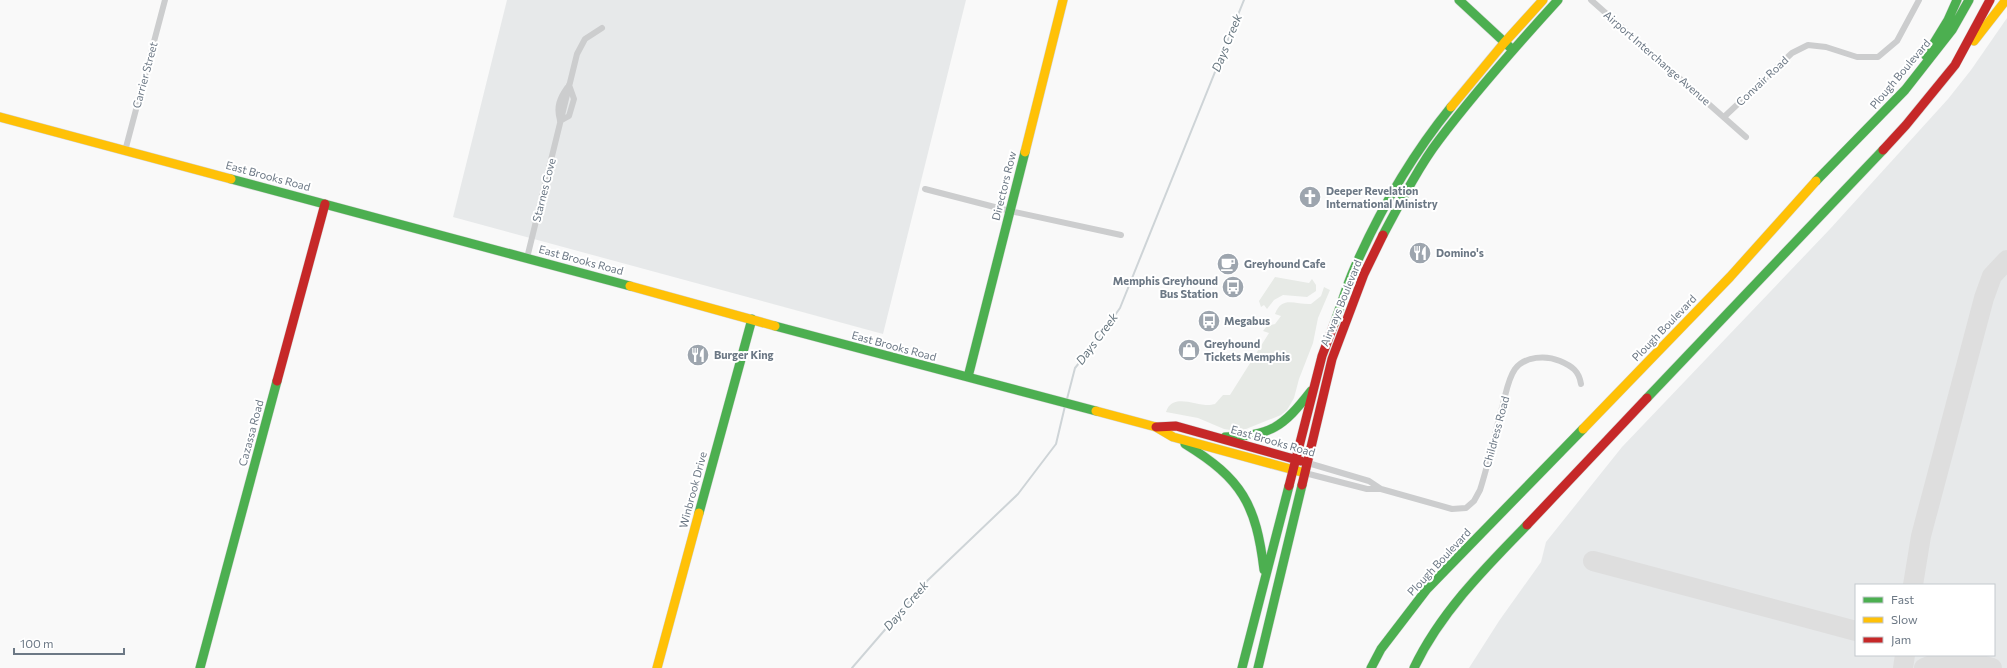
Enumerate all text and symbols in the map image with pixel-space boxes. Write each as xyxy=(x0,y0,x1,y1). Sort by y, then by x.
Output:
street label: Airport Interchange Avenue xyxy=(1601,8,1713,108)
water label: Days Creek xyxy=(1208,11,1244,73)
street label: Plough Boulevard xyxy=(1867,36,1933,111)
street label: Carrier Street xyxy=(129,40,160,110)
street label: Convair Road xyxy=(1733,53,1790,108)
street label: Directors Row xyxy=(989,150,1018,222)
street label: Starnes Cove xyxy=(529,156,558,223)
street label: East Brooks Road xyxy=(224,158,312,193)
church icon: Deeper Revelation International Ministry xyxy=(1297,184,1323,210)
place label: Deeper Revelation International Ministry xyxy=(1326,184,1438,210)
restaurant icon: Domino's xyxy=(1407,240,1433,266)
street label: East Brooks Road xyxy=(537,242,625,277)
place label: Domino's xyxy=(1436,246,1484,259)
cafe icon: Greyhound Cafe xyxy=(1215,251,1241,277)
place label: Greyhound Cafe xyxy=(1244,257,1326,270)
street label: Airways Boulevard xyxy=(1317,258,1364,348)
place label: Memphis Greyhound Bus Station xyxy=(1113,274,1218,300)
bus stop icon: Memphis Greyhound Bus Station xyxy=(1220,274,1246,300)
street label: Plough Boulevard xyxy=(1629,292,1699,363)
bus stop icon: Megabus xyxy=(1196,308,1222,334)
water label: Days Creek xyxy=(1072,310,1120,367)
place label: Megabus xyxy=(1224,314,1270,327)
street label: East Brooks Road xyxy=(850,328,938,363)
shop icon: Greyhound Tickets Memphis xyxy=(1176,337,1202,363)
place label: Greyhound Tickets Memphis xyxy=(1204,337,1290,363)
restaurant icon: Burger King xyxy=(685,342,711,368)
place label: Burger King xyxy=(714,348,774,361)
street label: Childress Road xyxy=(1480,395,1511,469)
street label: Cazassa Road xyxy=(235,398,266,467)
street label: East Brooks Road xyxy=(1229,422,1317,459)
street label: Winbrook Drive xyxy=(676,450,709,530)
street label: Plough Boulevard xyxy=(1404,525,1473,598)
water label: Days Creek xyxy=(880,577,931,633)
legend xyxy=(1855,584,1995,656)
text: Fast xyxy=(1891,592,1914,606)
text: Slow xyxy=(1891,612,1918,626)
scale bar xyxy=(14,630,124,656)
text: Jam xyxy=(1891,632,1911,647)
text: 100 m xyxy=(20,636,54,650)

